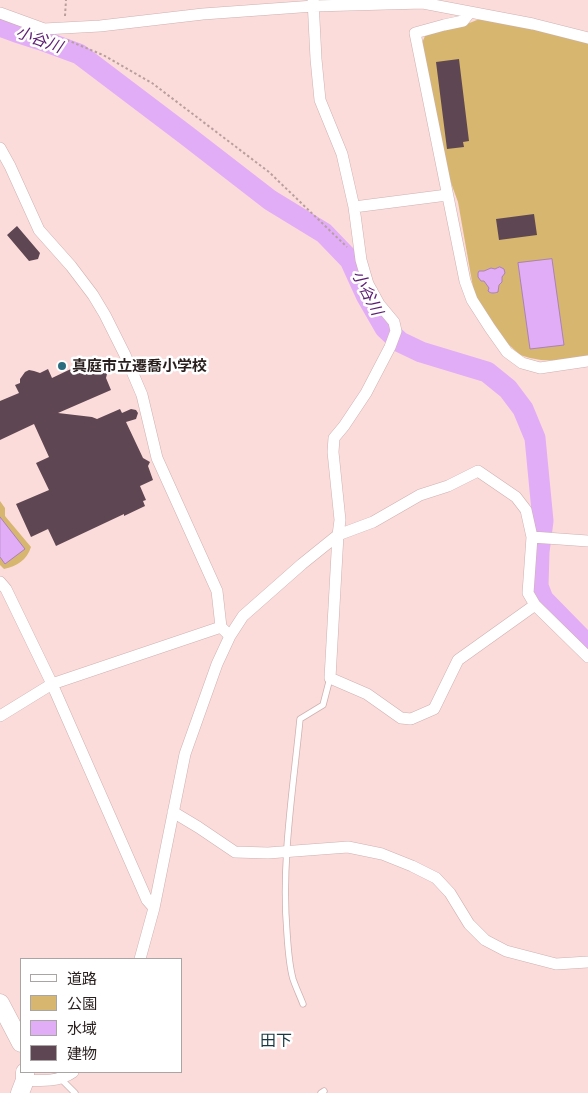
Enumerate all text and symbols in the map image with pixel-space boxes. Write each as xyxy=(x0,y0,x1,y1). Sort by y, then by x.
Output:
water label: 小谷川 xyxy=(13,23,65,57)
water label: 小谷川 xyxy=(348,267,386,319)
place label: 真庭市立遷喬小学校 xyxy=(72,357,207,375)
marker: 真庭市立遷喬小学校 xyxy=(56,360,68,372)
legend xyxy=(20,958,182,1073)
text: 道路 xyxy=(67,969,97,988)
text: 公園 xyxy=(67,994,97,1013)
text: 水域 xyxy=(67,1019,97,1038)
district label: 田下 xyxy=(260,1031,292,1051)
text: 建物 xyxy=(67,1044,97,1063)

